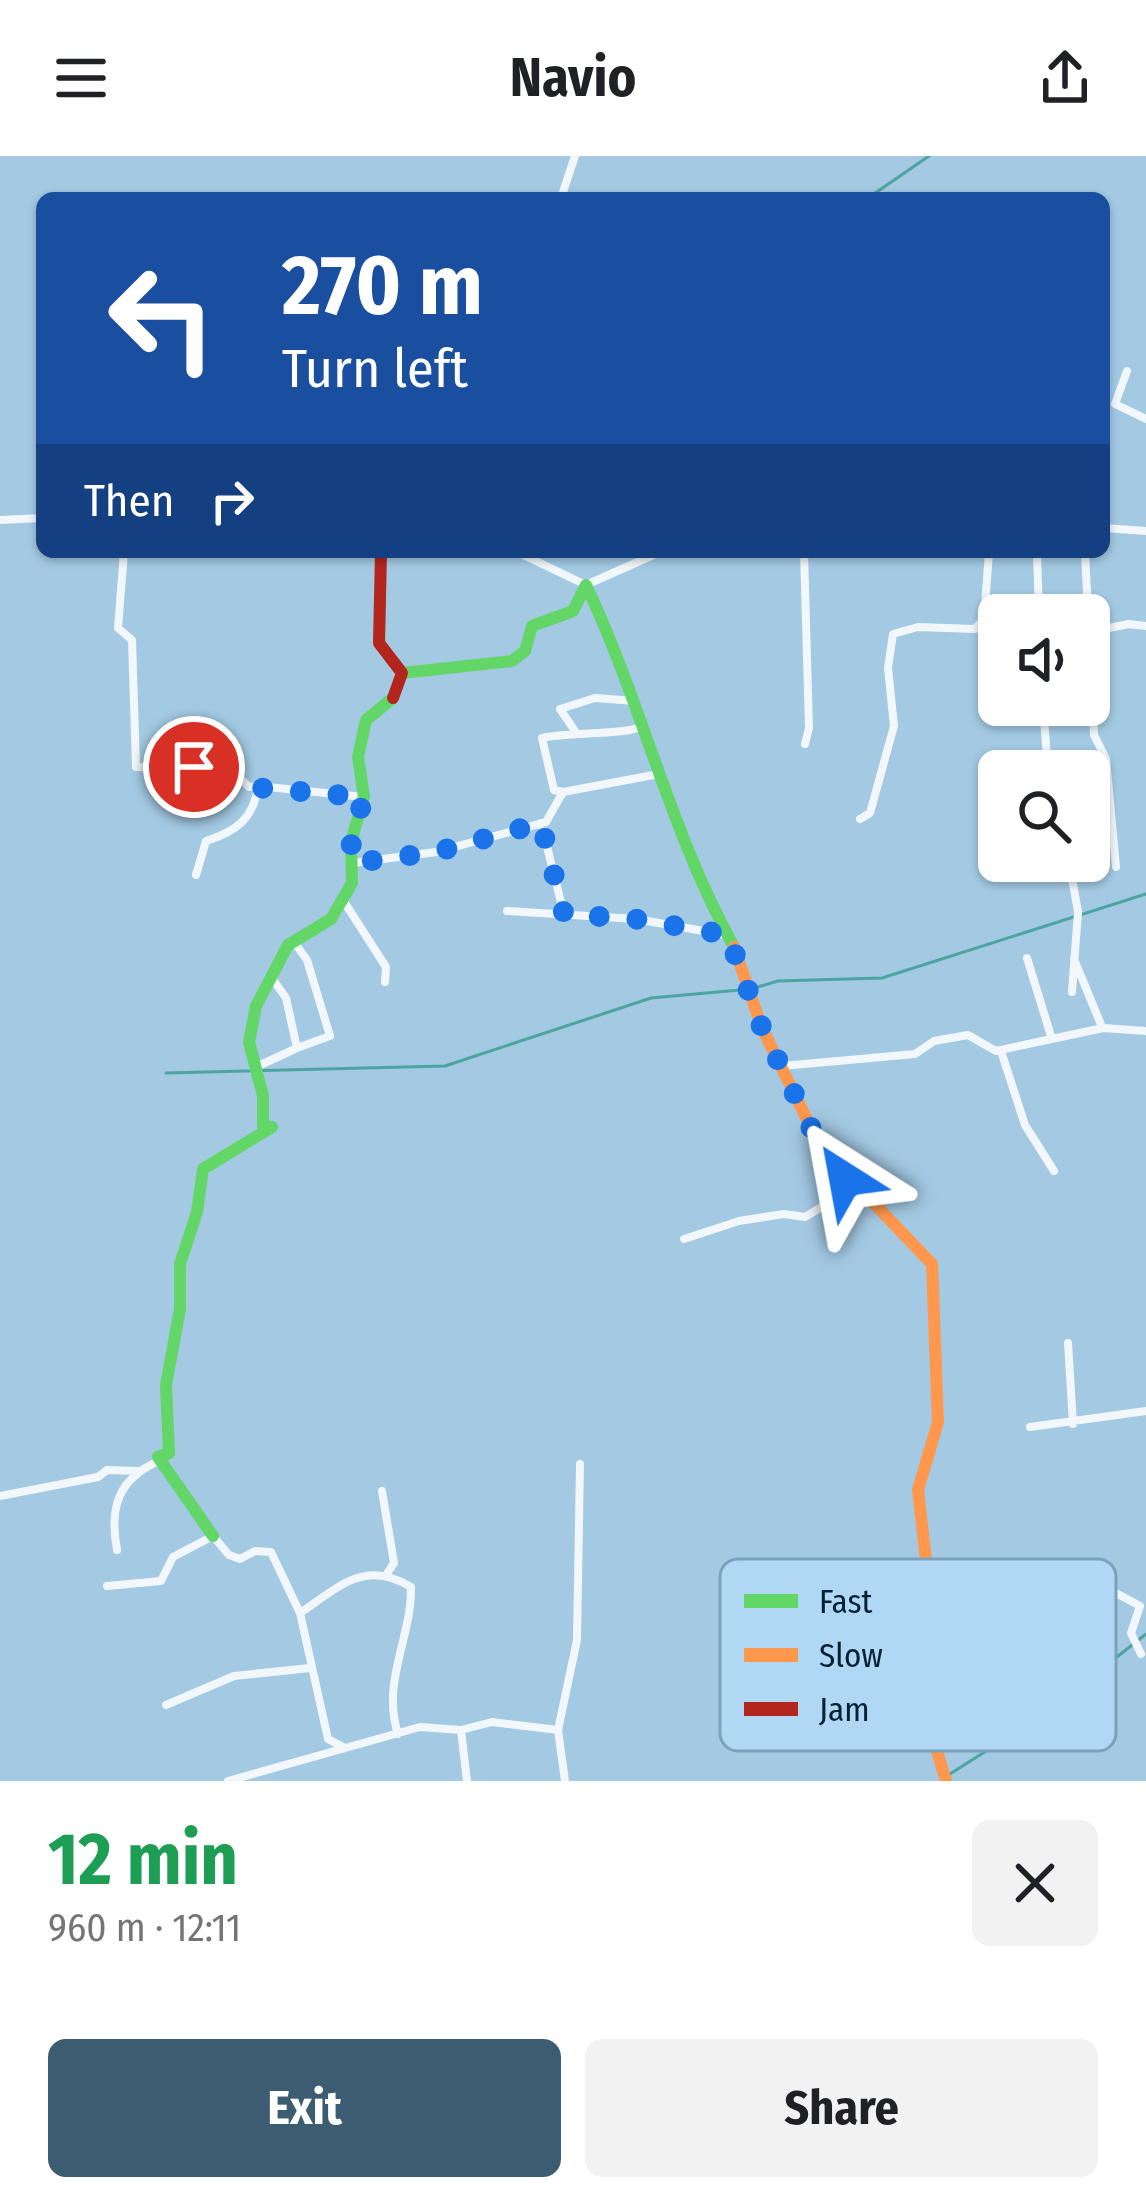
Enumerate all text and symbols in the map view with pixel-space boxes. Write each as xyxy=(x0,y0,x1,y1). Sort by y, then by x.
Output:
icon: menu xyxy=(48,45,114,111)
icon: share xyxy=(1032,45,1098,111)
text: Navio xyxy=(510,46,636,110)
text: 270 m xyxy=(282,235,483,336)
icon: left xyxy=(84,240,240,396)
text: Turn left xyxy=(282,337,468,401)
icon: right xyxy=(199,468,265,534)
text: Then xyxy=(84,474,175,528)
map controls xyxy=(978,594,1110,882)
button: sound xyxy=(978,594,1110,726)
pin xyxy=(143,716,245,818)
icon: arrive xyxy=(161,734,227,800)
button: search xyxy=(978,750,1110,882)
position arrow xyxy=(782,1116,908,1242)
legend xyxy=(720,1559,1116,1751)
text: Fast xyxy=(819,1582,873,1622)
text: Slow xyxy=(819,1636,883,1676)
text: Jam xyxy=(819,1690,870,1730)
text: 12 min xyxy=(48,1817,238,1903)
button: close xyxy=(972,1820,1098,1946)
text: 960 m · 12:11 xyxy=(48,1905,241,1951)
button: Exit xyxy=(48,2039,561,2177)
button: Share xyxy=(585,2039,1098,2177)

